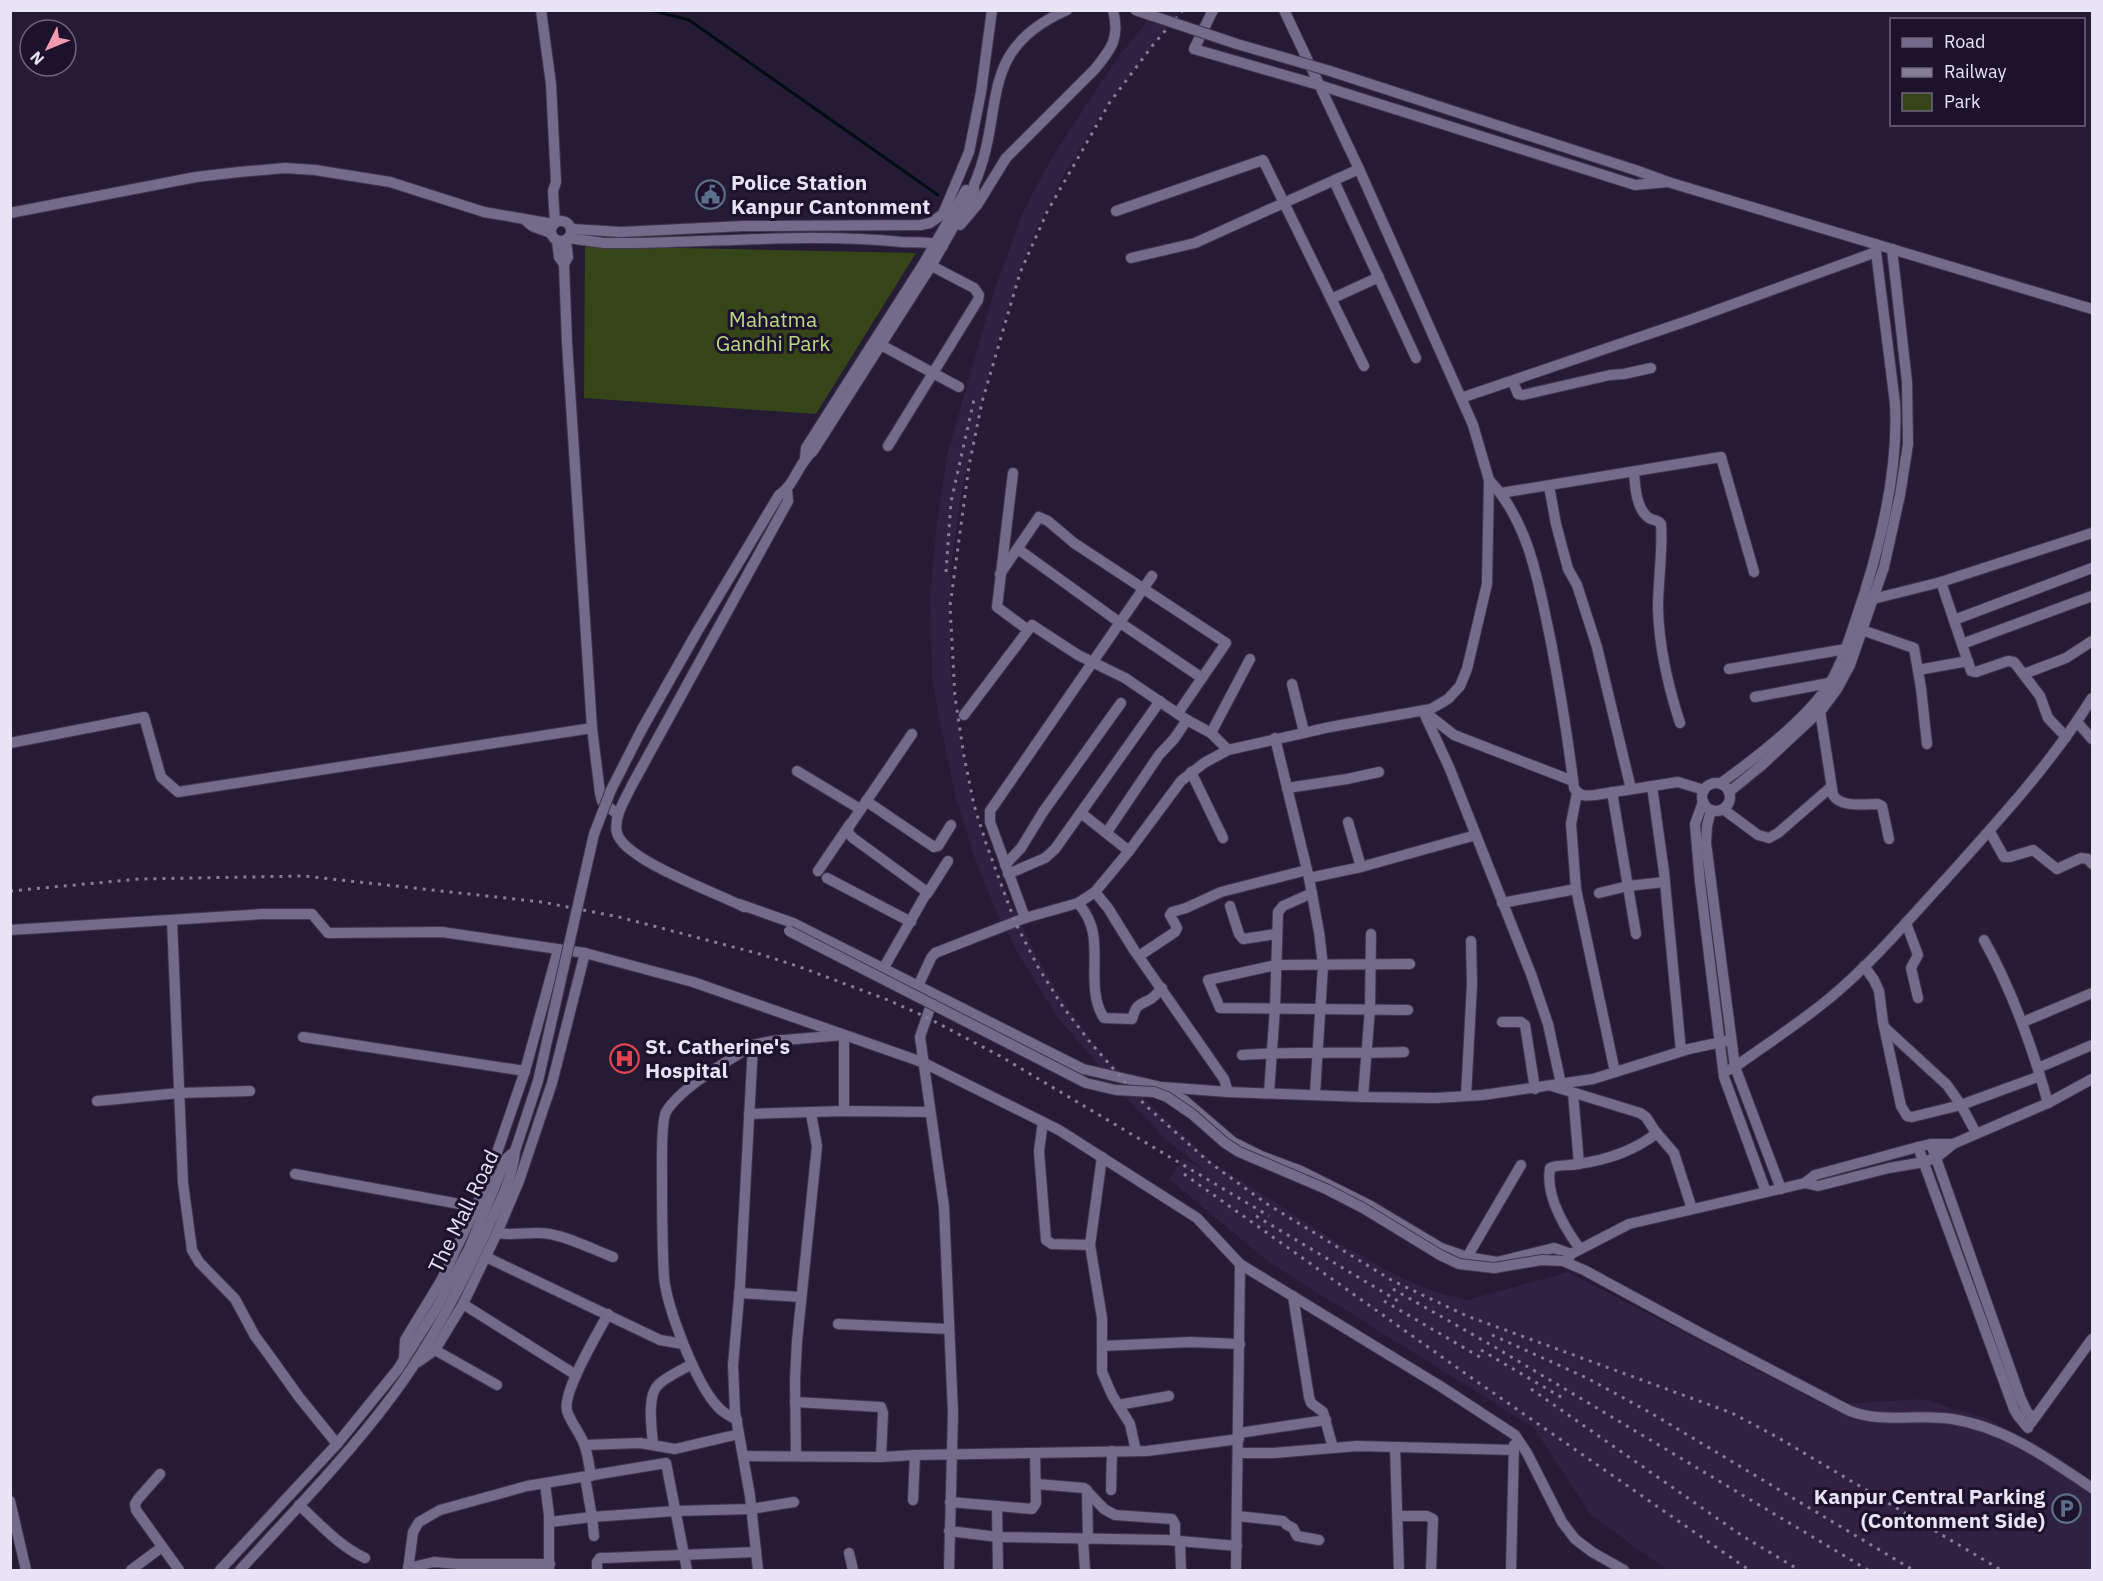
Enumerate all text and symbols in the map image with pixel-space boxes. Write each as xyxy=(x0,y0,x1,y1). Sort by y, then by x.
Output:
north arrow xyxy=(18,18,78,78)
legend xyxy=(1890,18,2085,126)
text: Road xyxy=(1944,30,1985,53)
text: N xyxy=(26,47,48,69)
text: Railway xyxy=(1944,60,2006,83)
text: Park xyxy=(1944,90,1981,113)
place label: Police Station Kanpur Cantonment xyxy=(731,168,930,220)
public building icon: Police Station Kanpur Cantonment xyxy=(694,178,726,210)
park label: Mahatma Gandhi Park xyxy=(716,305,830,357)
place label: St. Catherine's Hospital xyxy=(645,1032,790,1084)
hospital icon: St. Catherine's Hospital xyxy=(608,1042,640,1074)
street label: The Mall Road xyxy=(421,1145,505,1277)
place label: Kanpur Central Parking (Contonment Side) xyxy=(1814,1482,2045,1534)
parking icon: Kanpur Central Parking (Contonment Side) xyxy=(2050,1492,2082,1524)

